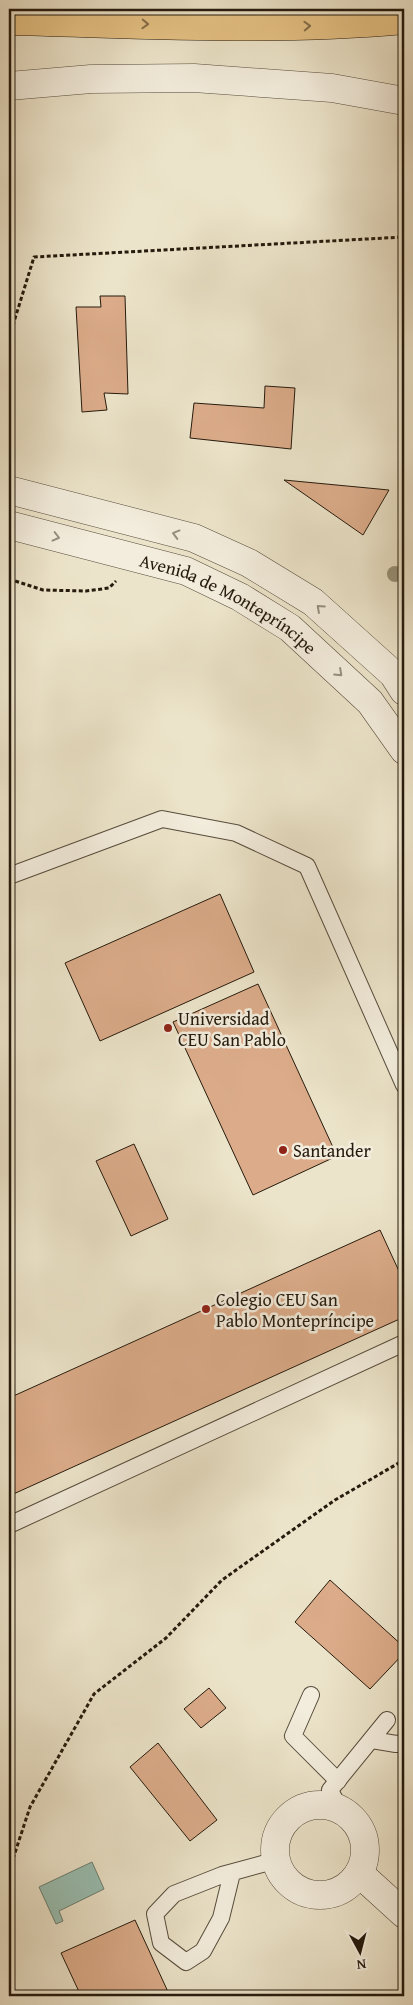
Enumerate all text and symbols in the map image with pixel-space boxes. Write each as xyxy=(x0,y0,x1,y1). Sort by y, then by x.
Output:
one-way arrow xyxy=(142,19,149,29)
one-way arrow xyxy=(304,20,312,31)
one-way arrow xyxy=(172,529,181,540)
one-way arrow xyxy=(52,531,60,542)
street label: Avenida de Montepríncipe xyxy=(137,546,323,660)
one-way arrow xyxy=(316,605,325,614)
one-way arrow xyxy=(333,667,342,676)
place label: Universidad CEU San Pablo xyxy=(178,1005,286,1053)
marker: Universidad CEU San Pablo xyxy=(162,1022,174,1034)
place label: Santander xyxy=(293,1137,371,1164)
marker: Santander xyxy=(277,1144,289,1156)
place label: Colegio CEU San Pablo Montepríncipe xyxy=(216,1286,374,1334)
marker: Colegio CEU San Pablo Montepríncipe xyxy=(200,1303,212,1315)
north arrow xyxy=(336,1928,386,1978)
text: N xyxy=(355,1954,367,1975)

